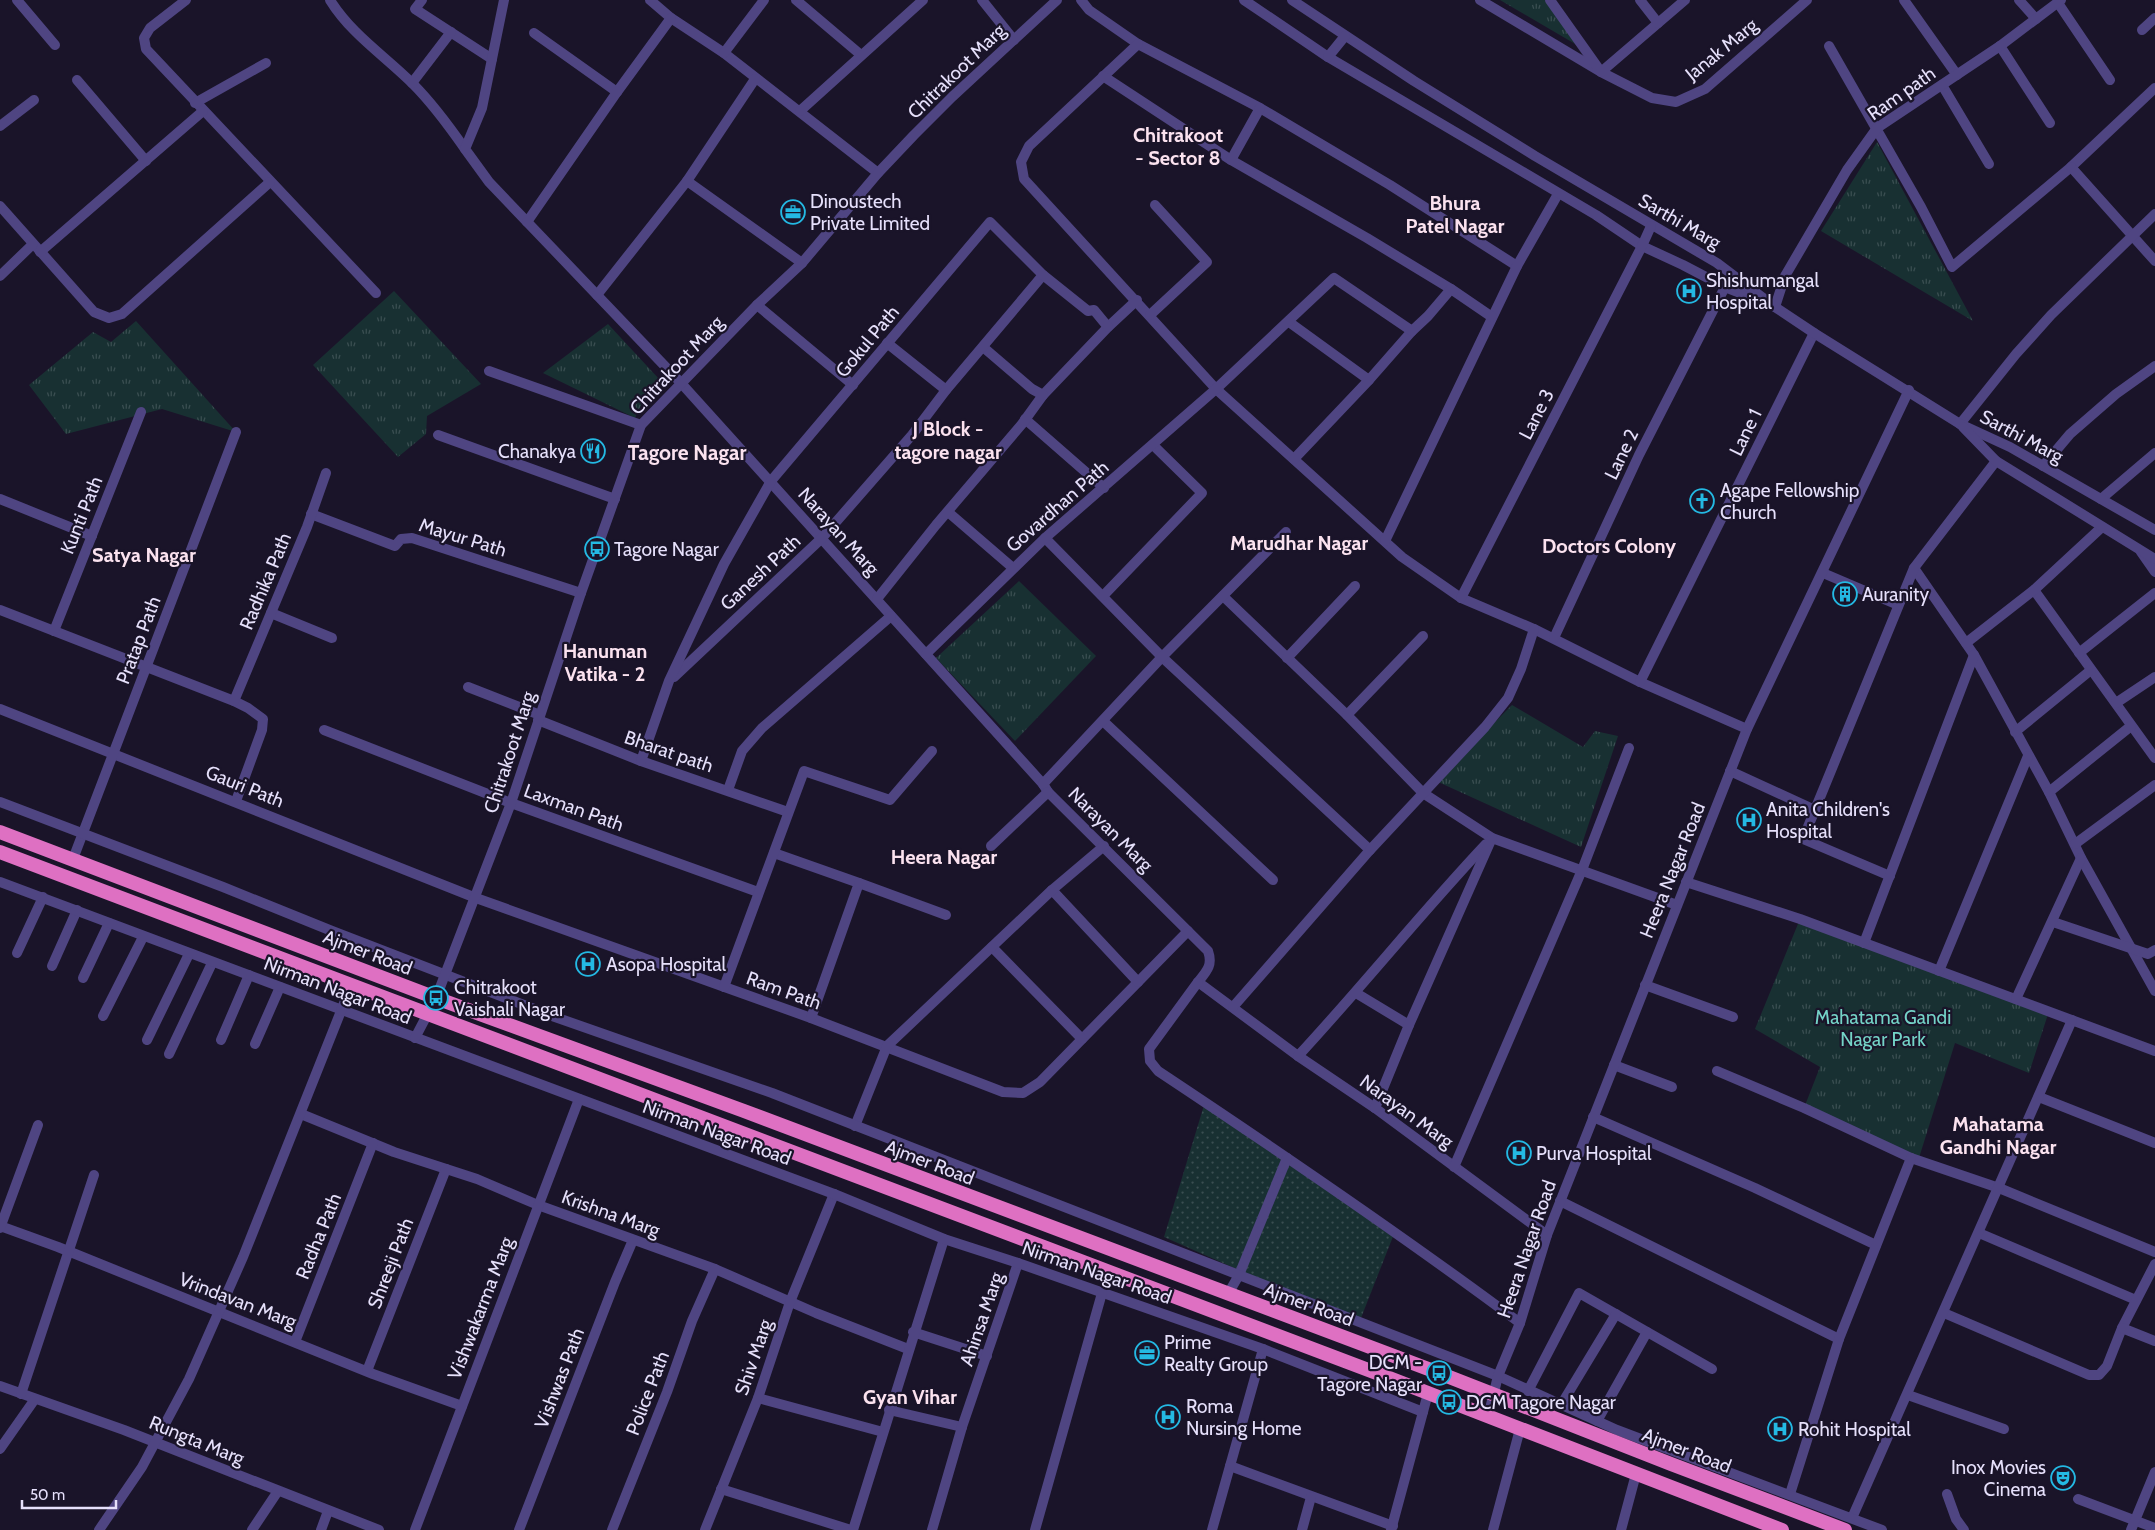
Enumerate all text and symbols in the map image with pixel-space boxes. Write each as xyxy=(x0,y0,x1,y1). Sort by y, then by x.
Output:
street label: Janak Marg xyxy=(1680,13,1762,86)
street label: Chitrakoot Marg xyxy=(903,19,1010,124)
street label: Ram path xyxy=(1863,62,1940,125)
district label: Chitrakoot - Sector 8 xyxy=(1133,123,1223,170)
street label: Sarthi Marg xyxy=(1635,189,1725,254)
place label: Dinoustech Private Limited xyxy=(810,190,930,235)
district label: Bhura Patel Nagar xyxy=(1406,191,1505,238)
office icon: Dinoustech Private Limited xyxy=(780,199,806,225)
place label: Shishumangal Hospital xyxy=(1706,269,1819,314)
hospital icon: Shishumangal Hospital xyxy=(1676,278,1702,304)
street label: Gokul Path xyxy=(831,301,904,382)
street label: Chitrakoot Marg xyxy=(625,311,728,420)
street label: Lane 3 xyxy=(1514,385,1559,443)
street label: Lane 1 xyxy=(1724,405,1767,459)
street label: Sarthi Marg xyxy=(1976,405,2068,468)
district label: J Block - tagore nagar xyxy=(895,417,1002,464)
street label: Lane 2 xyxy=(1599,425,1643,483)
restaurant icon: Chanakya xyxy=(580,438,606,464)
place label: Chanakya xyxy=(498,440,576,463)
district label: Tagore Nagar xyxy=(628,440,746,465)
street label: Govardhan Path xyxy=(1001,456,1113,557)
street label: Kunti Path xyxy=(56,473,107,557)
place label: Agape Fellowship Church xyxy=(1720,479,1859,524)
street label: Narayan Marg xyxy=(793,483,884,580)
church icon: Agape Fellowship Church xyxy=(1689,488,1715,514)
street label: Mayur Path xyxy=(416,513,509,562)
street label: Radhika Path xyxy=(235,529,296,633)
street label: Ganesh Path xyxy=(716,530,805,615)
district label: Marudhar Nagar xyxy=(1230,531,1368,555)
district label: Doctors Colony xyxy=(1542,534,1676,558)
bus stop icon: Tagore Nagar xyxy=(584,536,610,562)
place label: Tagore Nagar xyxy=(614,538,719,561)
district label: Satya Nagar xyxy=(92,543,196,567)
building icon: Auranity xyxy=(1832,581,1858,607)
place label: Auranity xyxy=(1862,583,1929,606)
street label: Pratap Path xyxy=(111,593,166,687)
district label: Hanuman Vatika - 2 xyxy=(563,639,647,686)
street label: Chitrakoot Marg xyxy=(479,688,540,816)
street label: Bharat path xyxy=(621,726,716,777)
street label: Gauri Path xyxy=(202,760,287,813)
street label: Laxman Path xyxy=(521,779,627,836)
street label: Narayan Marg xyxy=(1064,782,1158,877)
place label: Anita Children's Hospital xyxy=(1766,798,1890,843)
street label: Heera Nagar Road xyxy=(1635,799,1710,941)
hospital icon: Anita Children's Hospital xyxy=(1736,807,1762,833)
district label: Heera Nagar xyxy=(891,845,998,869)
street label: Ajmer Road xyxy=(320,925,416,980)
hospital icon: Asopa Hospital xyxy=(575,951,601,977)
street label: Nirman Nagar Road xyxy=(261,952,415,1029)
place label: Asopa Hospital xyxy=(606,953,727,976)
street label: Ram Path xyxy=(743,966,824,1015)
place label: Chitrakoot Vaishali Nagar xyxy=(454,976,565,1021)
bus stop icon: Chitrakoot Vaishali Nagar xyxy=(423,985,449,1011)
park label: Mahatama Gandi Nagar Park xyxy=(1815,1006,1951,1051)
street label: Narayan Marg xyxy=(1355,1070,1458,1153)
street label: Nirman Nagar Road xyxy=(639,1095,794,1170)
district label: Mahatama Gandhi Nagar xyxy=(1940,1112,2057,1159)
street label: Ajmer Road xyxy=(882,1135,978,1190)
hospital icon: Purva Hospital xyxy=(1506,1140,1532,1166)
place label: Purva Hospital xyxy=(1536,1142,1652,1165)
street label: Heera Nagar Road xyxy=(1492,1177,1561,1321)
street label: Krishna Marg xyxy=(559,1185,664,1242)
street label: Radha Path xyxy=(291,1190,346,1283)
street label: Shreeji Path xyxy=(363,1215,418,1312)
street label: Vishwakarma Marg xyxy=(443,1233,518,1383)
street label: Nirman Nagar Road xyxy=(1019,1236,1174,1309)
street label: Vrindavan Marg xyxy=(176,1268,300,1334)
street label: Ahinsa Marg xyxy=(955,1269,1008,1369)
street label: Ajmer Road xyxy=(1261,1278,1357,1331)
street label: Shiv Marg xyxy=(730,1316,777,1398)
street label: Vishwas Path xyxy=(530,1325,589,1432)
place label: Prime Realty Group xyxy=(1164,1331,1268,1376)
office icon: Prime Realty Group xyxy=(1134,1340,1160,1366)
street label: Police Path xyxy=(621,1348,674,1439)
place label: DCM - Tagore Nagar xyxy=(1317,1351,1422,1396)
bus stop icon: DCM - Tagore Nagar xyxy=(1426,1360,1452,1386)
district label: Gyan Vihar xyxy=(863,1385,957,1409)
bus stop icon: DCM Tagore Nagar xyxy=(1436,1389,1462,1415)
place label: DCM Tagore Nagar xyxy=(1466,1391,1616,1414)
place label: Roma Nursing Home xyxy=(1186,1395,1302,1440)
hospital icon: Roma Nursing Home xyxy=(1155,1404,1181,1430)
street label: Rungta Marg xyxy=(146,1411,248,1470)
hospital icon: Rohit Hospital xyxy=(1767,1416,1793,1442)
place label: Rohit Hospital xyxy=(1798,1418,1911,1441)
street label: Ajmer Road xyxy=(1639,1423,1735,1478)
place label: Inox Movies Cinema xyxy=(1951,1456,2046,1501)
theatre icon: Inox Movies Cinema xyxy=(2050,1465,2076,1491)
scale bar xyxy=(22,1478,116,1510)
text: 50 m xyxy=(30,1486,65,1504)

